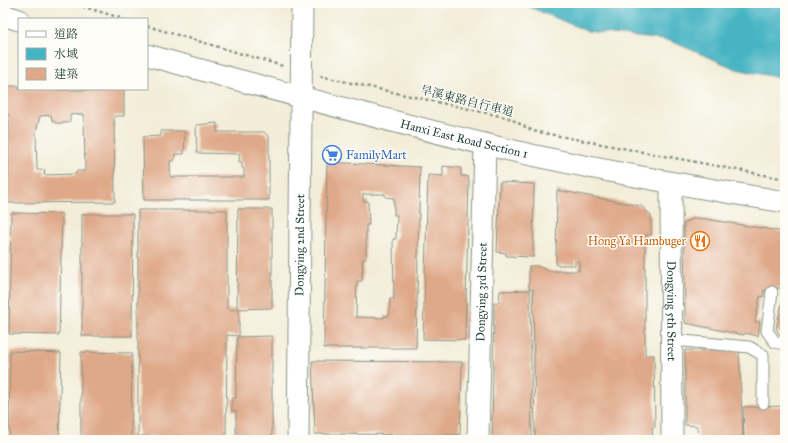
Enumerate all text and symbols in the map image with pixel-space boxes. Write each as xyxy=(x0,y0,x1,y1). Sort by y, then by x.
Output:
legend xyxy=(18,18,148,90)
text: 道路 xyxy=(54,27,78,41)
text: 水域 xyxy=(54,47,78,61)
text: 建築 xyxy=(54,67,78,81)
street label: 旱溪東路自行車道 xyxy=(419,83,515,119)
street label: Hanxi East Road Section 1 xyxy=(399,117,529,161)
supermarket icon: FamilyMart xyxy=(321,144,343,166)
place label: FamilyMart xyxy=(346,148,407,162)
street label: Dongying 2nd Street xyxy=(292,193,308,296)
restaurant icon: Hong Ya Hambuger xyxy=(689,230,711,252)
place label: Hong Ya Hambuger xyxy=(588,234,686,249)
street label: Dongying 3rd Street xyxy=(473,242,490,342)
street label: Dongying 5th Street xyxy=(663,261,679,362)

